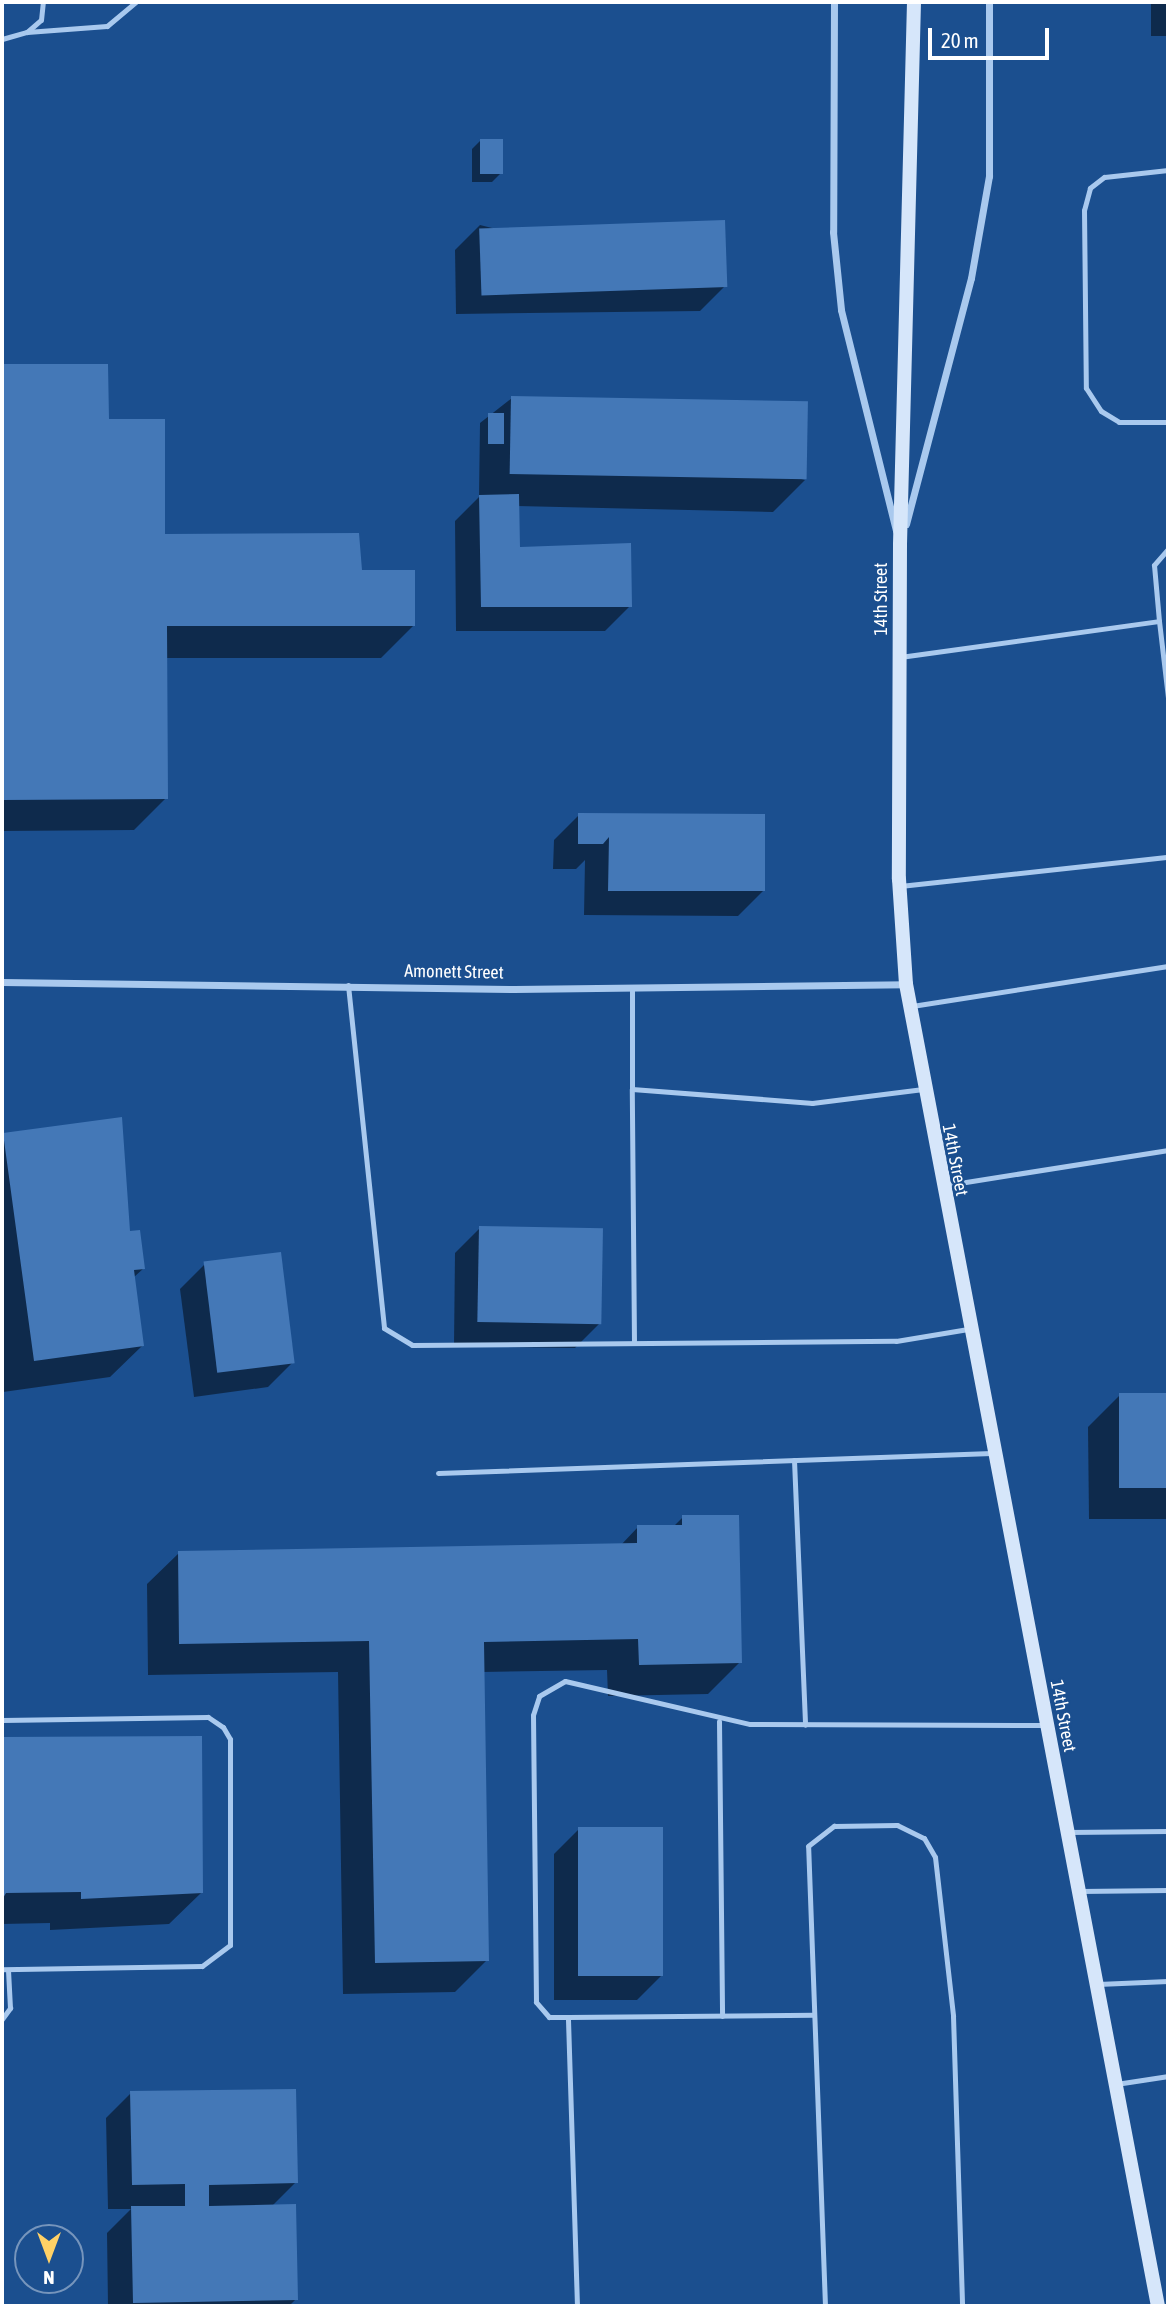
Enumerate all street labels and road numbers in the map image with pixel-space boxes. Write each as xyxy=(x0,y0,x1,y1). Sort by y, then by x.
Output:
street label: 14th Street xyxy=(870,563,892,635)
street label: Amonett Street xyxy=(404,960,504,984)
street label: 14th Street xyxy=(937,1122,973,1198)
street label: 14th Street xyxy=(1045,1678,1081,1754)

